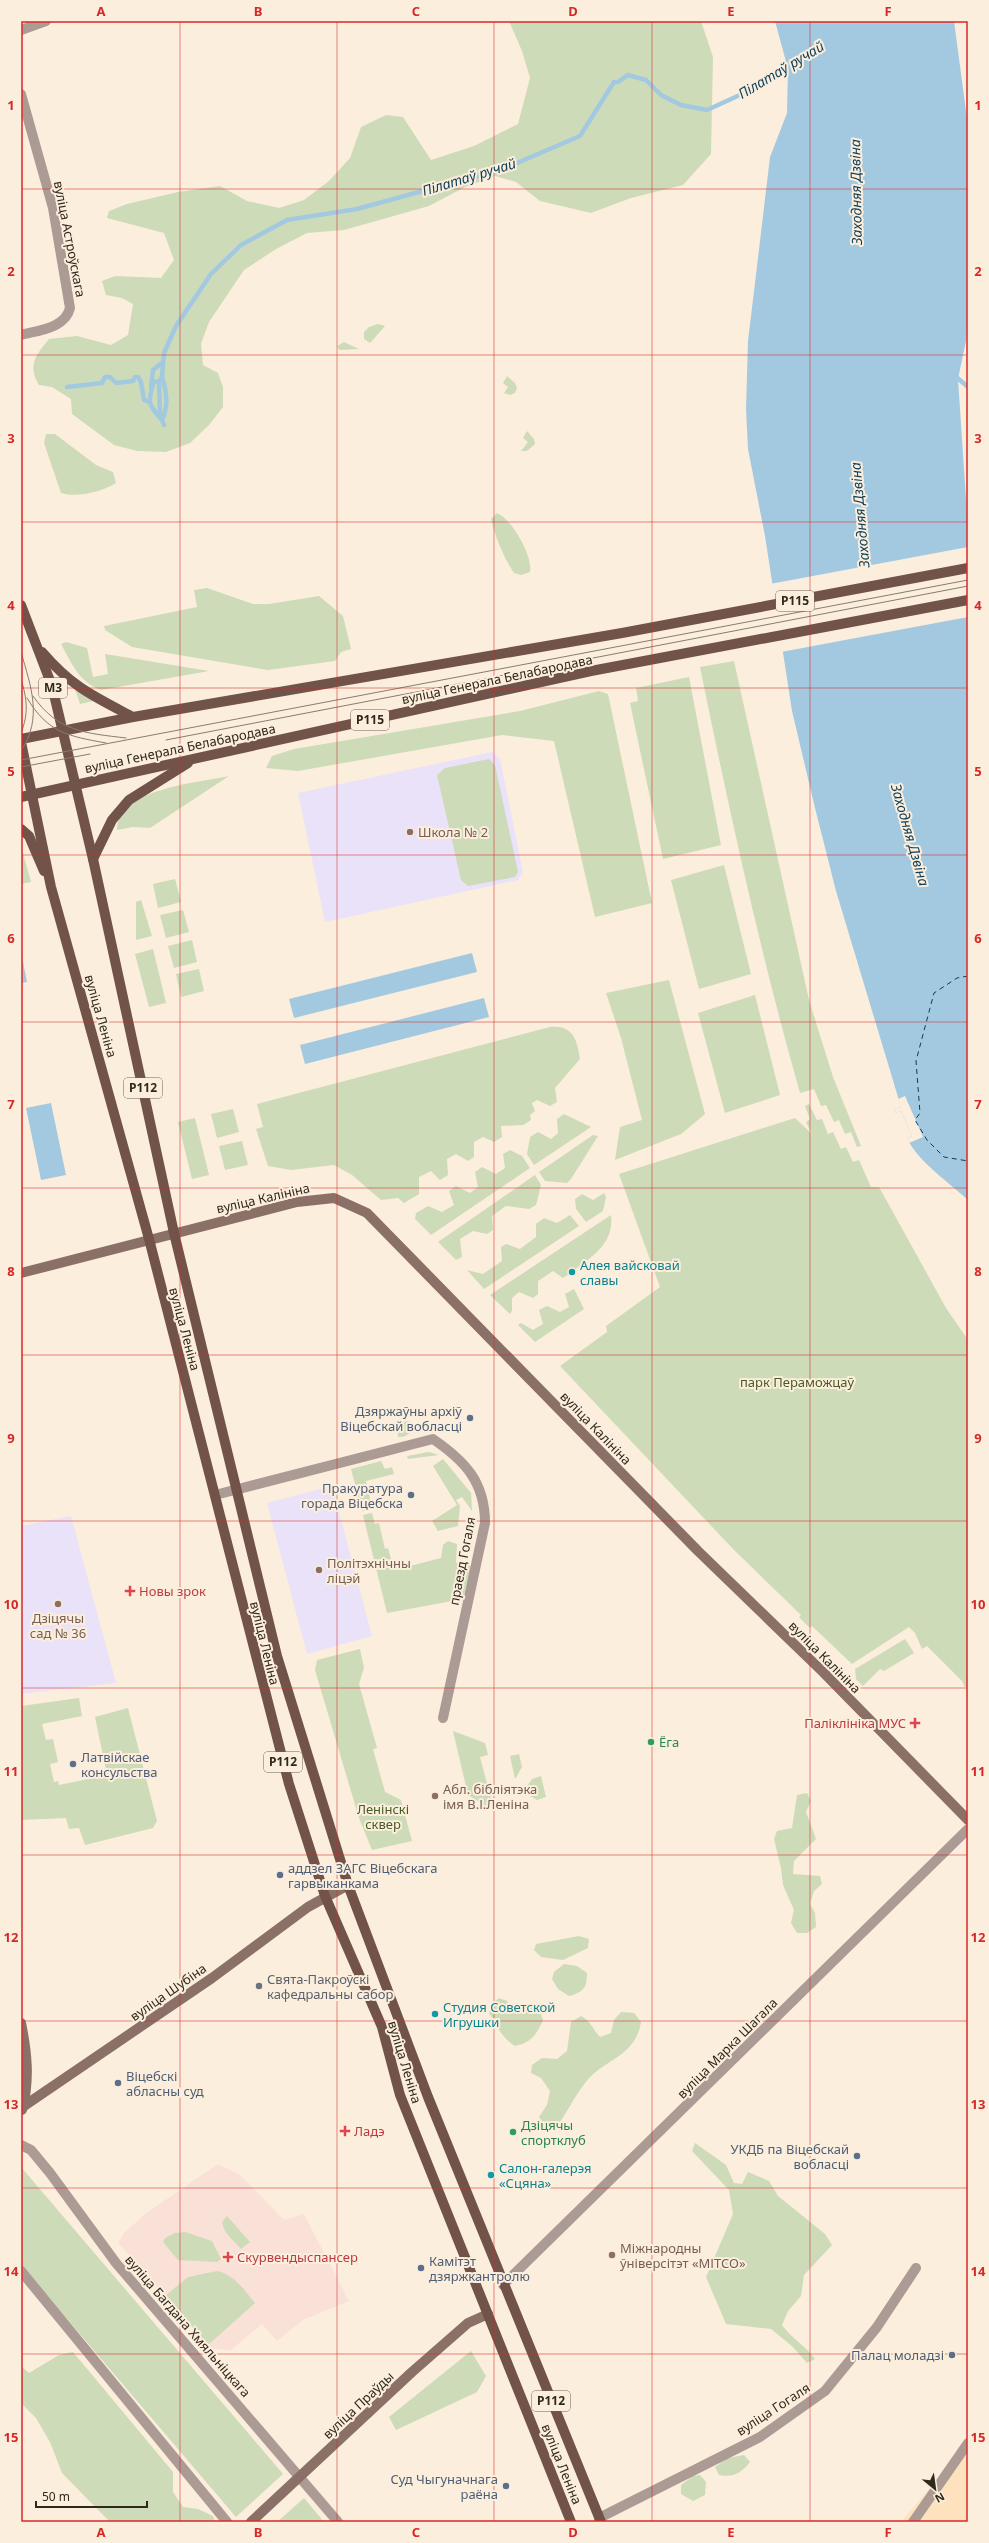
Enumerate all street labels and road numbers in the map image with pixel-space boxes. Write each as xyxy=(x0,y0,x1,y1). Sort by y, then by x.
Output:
street label: вуліца Астроўскага xyxy=(50,179,90,299)
road number: Р115 xyxy=(776,591,814,611)
street label: вуліца Генерала Белабародава xyxy=(400,650,594,708)
road number: М3 xyxy=(39,678,67,698)
road number: Р115 xyxy=(351,710,389,730)
street label: вуліца Генерала Белабародава xyxy=(83,719,277,777)
street label: вуліца Леніна xyxy=(81,972,121,1060)
road number: Р112 xyxy=(124,1078,162,1098)
street label: вуліца Калініна xyxy=(214,1178,312,1218)
street label: вуліца Леніна xyxy=(165,1285,205,1373)
street label: вуліца Калініна xyxy=(556,1387,636,1469)
street label: праезд Гогаля xyxy=(445,1515,479,1607)
street label: вуліца Леніна xyxy=(246,1599,284,1687)
street label: вуліца Калініна xyxy=(785,1617,865,1697)
road number: Р112 xyxy=(264,1752,302,1772)
street label: вуліца Шубіна xyxy=(126,1959,210,2025)
street label: вуліца Марка Шагала xyxy=(673,1994,781,2102)
street label: вуліца Леніна xyxy=(384,2018,426,2106)
street label: вуліца Багдана Хмяльніцкага xyxy=(121,2251,255,2401)
street label: вуліца Праўды xyxy=(319,2367,397,2443)
street label: вуліца Гогаля xyxy=(733,2378,813,2440)
road number: Р112 xyxy=(532,2391,570,2411)
street label: вуліца Леніна xyxy=(538,2421,586,2507)

